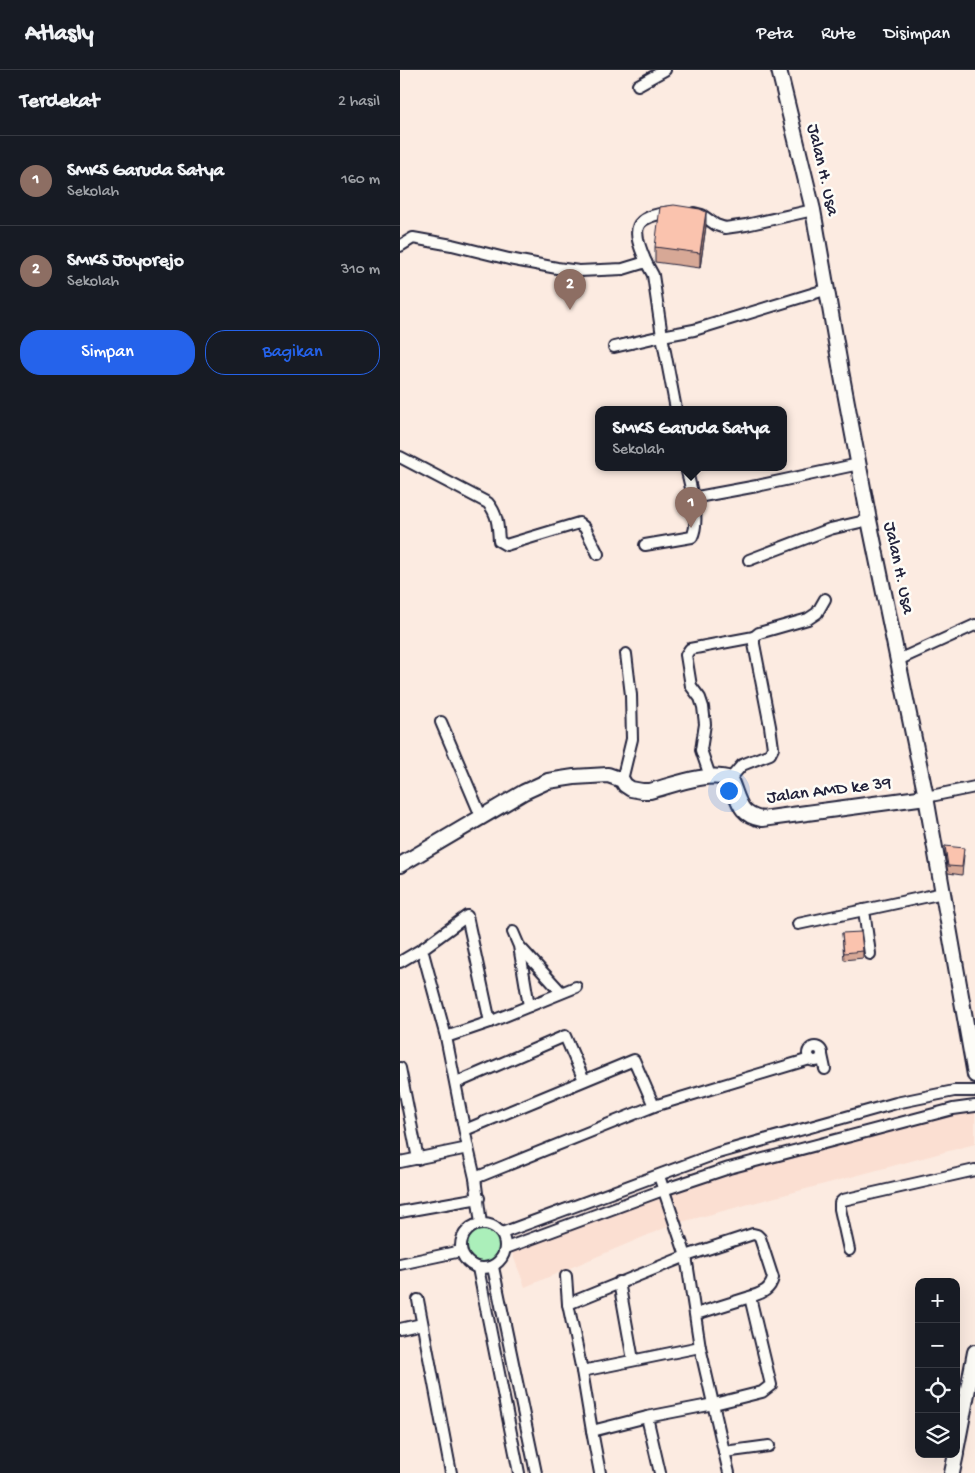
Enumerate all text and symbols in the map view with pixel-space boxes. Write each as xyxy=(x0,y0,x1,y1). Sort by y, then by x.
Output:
text: Atlasly xyxy=(25,20,94,49)
text: Peta xyxy=(757,24,793,45)
text: Rute xyxy=(821,24,856,45)
text: Disimpan xyxy=(884,24,950,45)
text: Terdekat xyxy=(20,90,99,115)
text: 2 hasil xyxy=(338,93,380,112)
street label: Jalan H. Usa xyxy=(801,122,843,219)
text: SMKS Garuda Satya xyxy=(67,160,224,183)
text: 1 xyxy=(33,171,39,190)
text: 160 m xyxy=(341,171,380,190)
text: Sekolah xyxy=(67,183,119,202)
text: SMKS Joyorejo xyxy=(67,250,184,273)
text: 2 xyxy=(32,261,40,280)
text: 310 m xyxy=(341,261,380,280)
pin: 2 xyxy=(554,269,586,310)
text: Sekolah xyxy=(67,273,119,292)
button: Simpan xyxy=(20,330,195,375)
button: Bagikan xyxy=(205,330,380,375)
popup xyxy=(595,406,787,471)
text: SMKS Garuda Satya xyxy=(612,418,770,441)
text: Sekolah xyxy=(612,441,665,460)
pin: 1 xyxy=(675,487,707,528)
street label: Jalan H. Usa xyxy=(878,520,918,617)
street label: Jalan AMD ke 39 xyxy=(766,773,892,809)
your location xyxy=(716,778,742,804)
map controls xyxy=(915,1278,960,1458)
button: + xyxy=(915,1278,960,1323)
button: − xyxy=(915,1323,960,1368)
button: locate xyxy=(915,1368,960,1413)
button: layers xyxy=(915,1413,960,1458)

